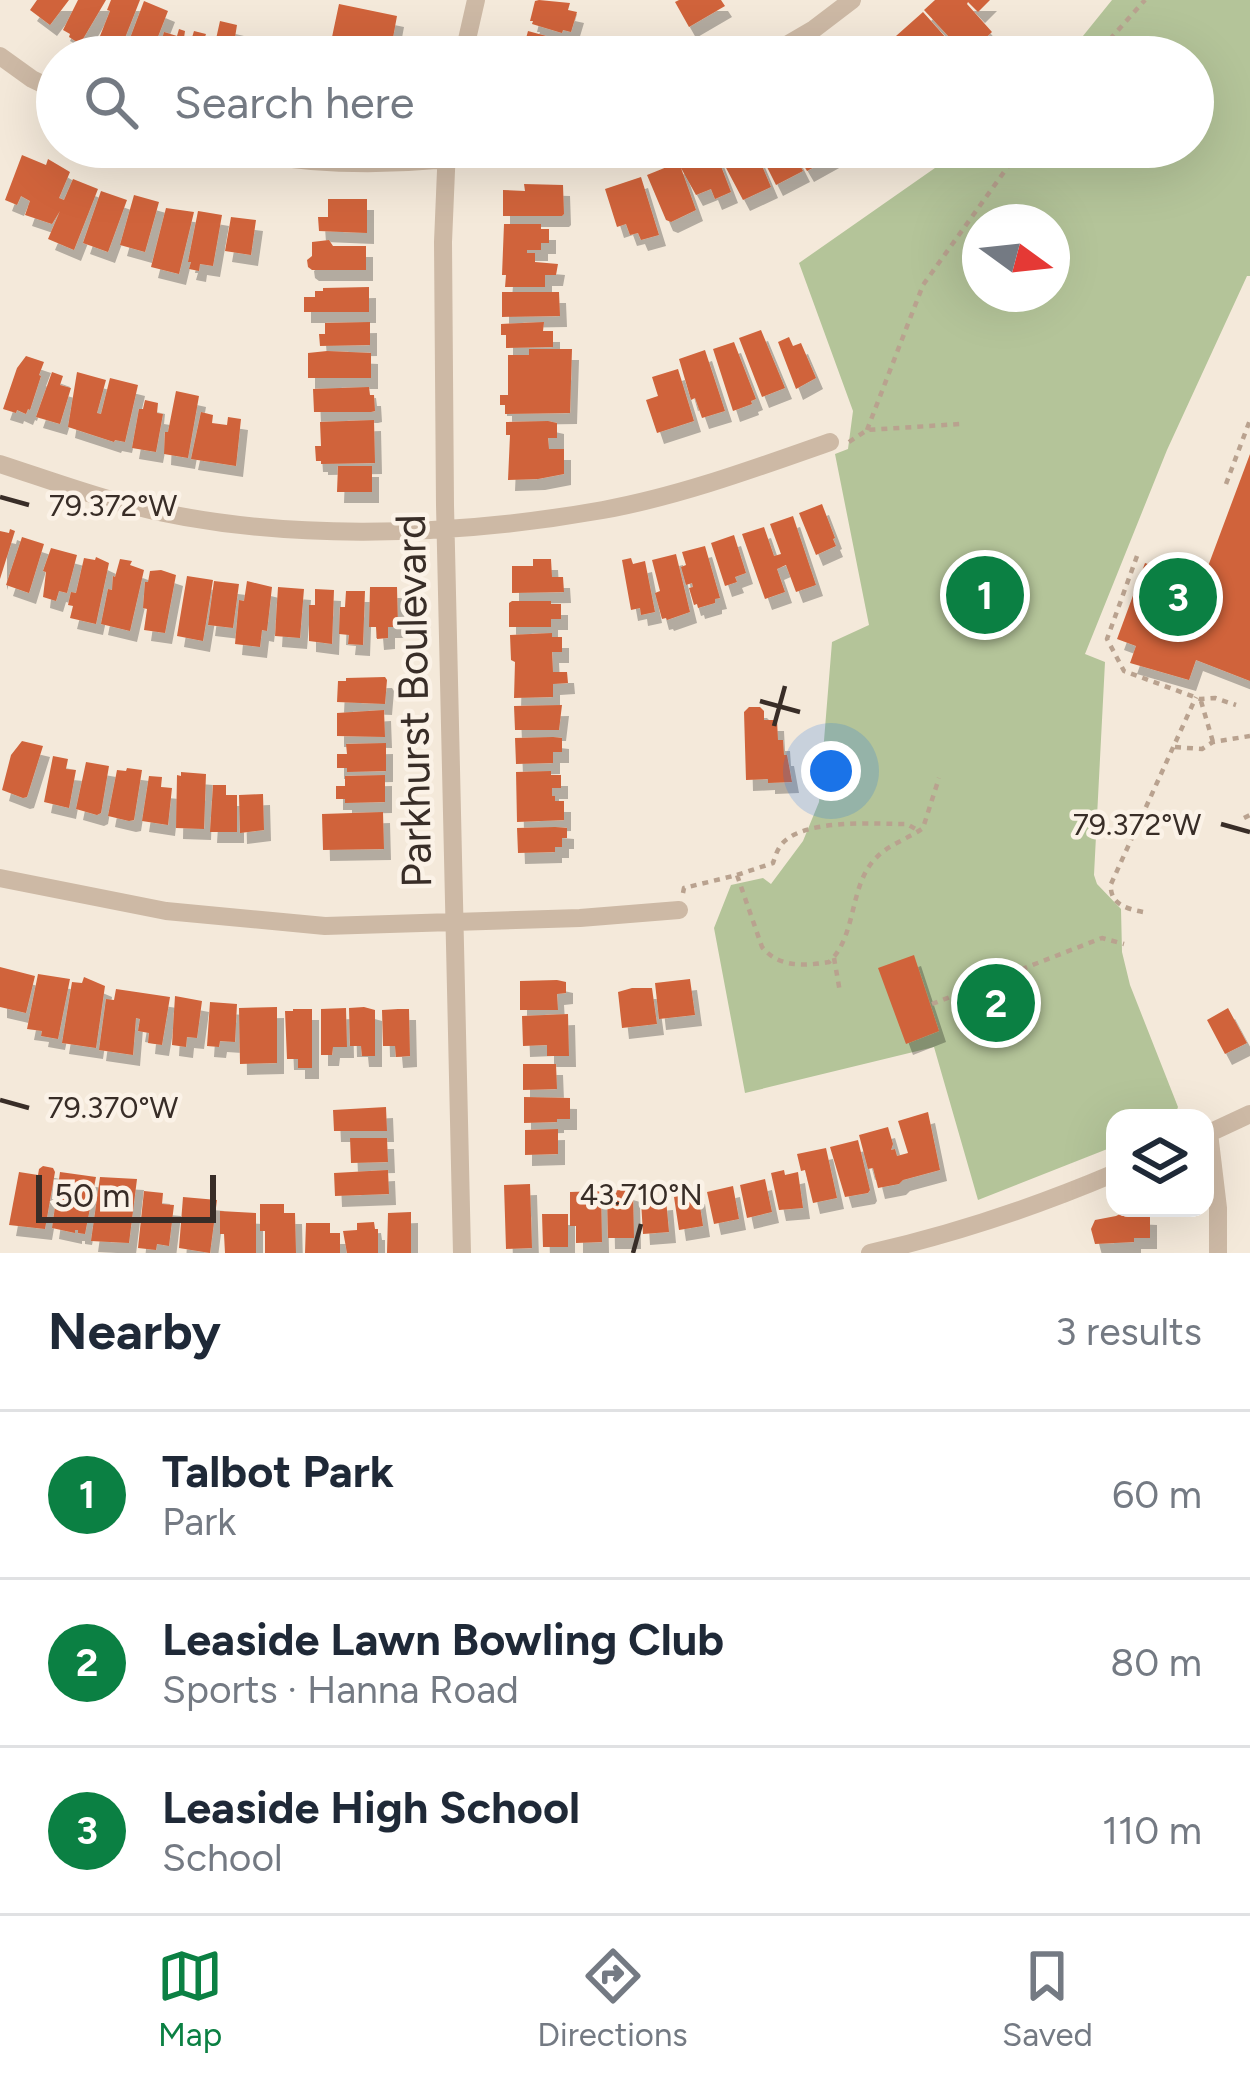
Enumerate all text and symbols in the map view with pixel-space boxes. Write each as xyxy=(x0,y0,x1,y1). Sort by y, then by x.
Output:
search box xyxy=(36,36,1214,168)
icon: search xyxy=(78,69,144,135)
text: Search here xyxy=(174,75,414,129)
north arrow xyxy=(962,204,1070,312)
text: 79.372°W xyxy=(49,487,177,524)
street label: Parkhurst Boulevard xyxy=(385,514,442,888)
pin: 1 xyxy=(946,550,1024,640)
pin: 3 xyxy=(1139,552,1217,642)
your location xyxy=(801,741,861,801)
text: 79.372°W xyxy=(1073,806,1201,843)
pin: 2 xyxy=(957,958,1035,1048)
text: 79.370°W xyxy=(48,1089,179,1126)
map controls xyxy=(1106,1109,1214,1217)
button: layers xyxy=(1106,1109,1214,1217)
scale bar xyxy=(36,1169,216,1222)
text: 50 m xyxy=(54,1176,130,1215)
text: 43.710°N xyxy=(579,1176,703,1213)
text: Nearby xyxy=(48,1301,221,1362)
text: 3 results xyxy=(1055,1308,1202,1355)
text: Talbot Park xyxy=(162,1444,394,1498)
text: 1 xyxy=(79,1471,95,1518)
text: 60 m xyxy=(1112,1471,1202,1518)
text: Park xyxy=(162,1498,236,1545)
text: Leaside Lawn Bowling Club xyxy=(162,1612,724,1666)
text: 2 xyxy=(76,1639,98,1686)
text: 80 m xyxy=(1110,1639,1202,1686)
text: Sports · Hanna Road xyxy=(162,1666,519,1713)
text: Leaside High School xyxy=(162,1780,580,1834)
text: 3 xyxy=(76,1807,98,1854)
text: 110 m xyxy=(1102,1807,1202,1854)
text: School xyxy=(162,1834,283,1881)
tab: Map xyxy=(157,1943,223,2054)
tab: Directions xyxy=(537,1943,688,2054)
tab: Saved xyxy=(1002,1943,1093,2054)

